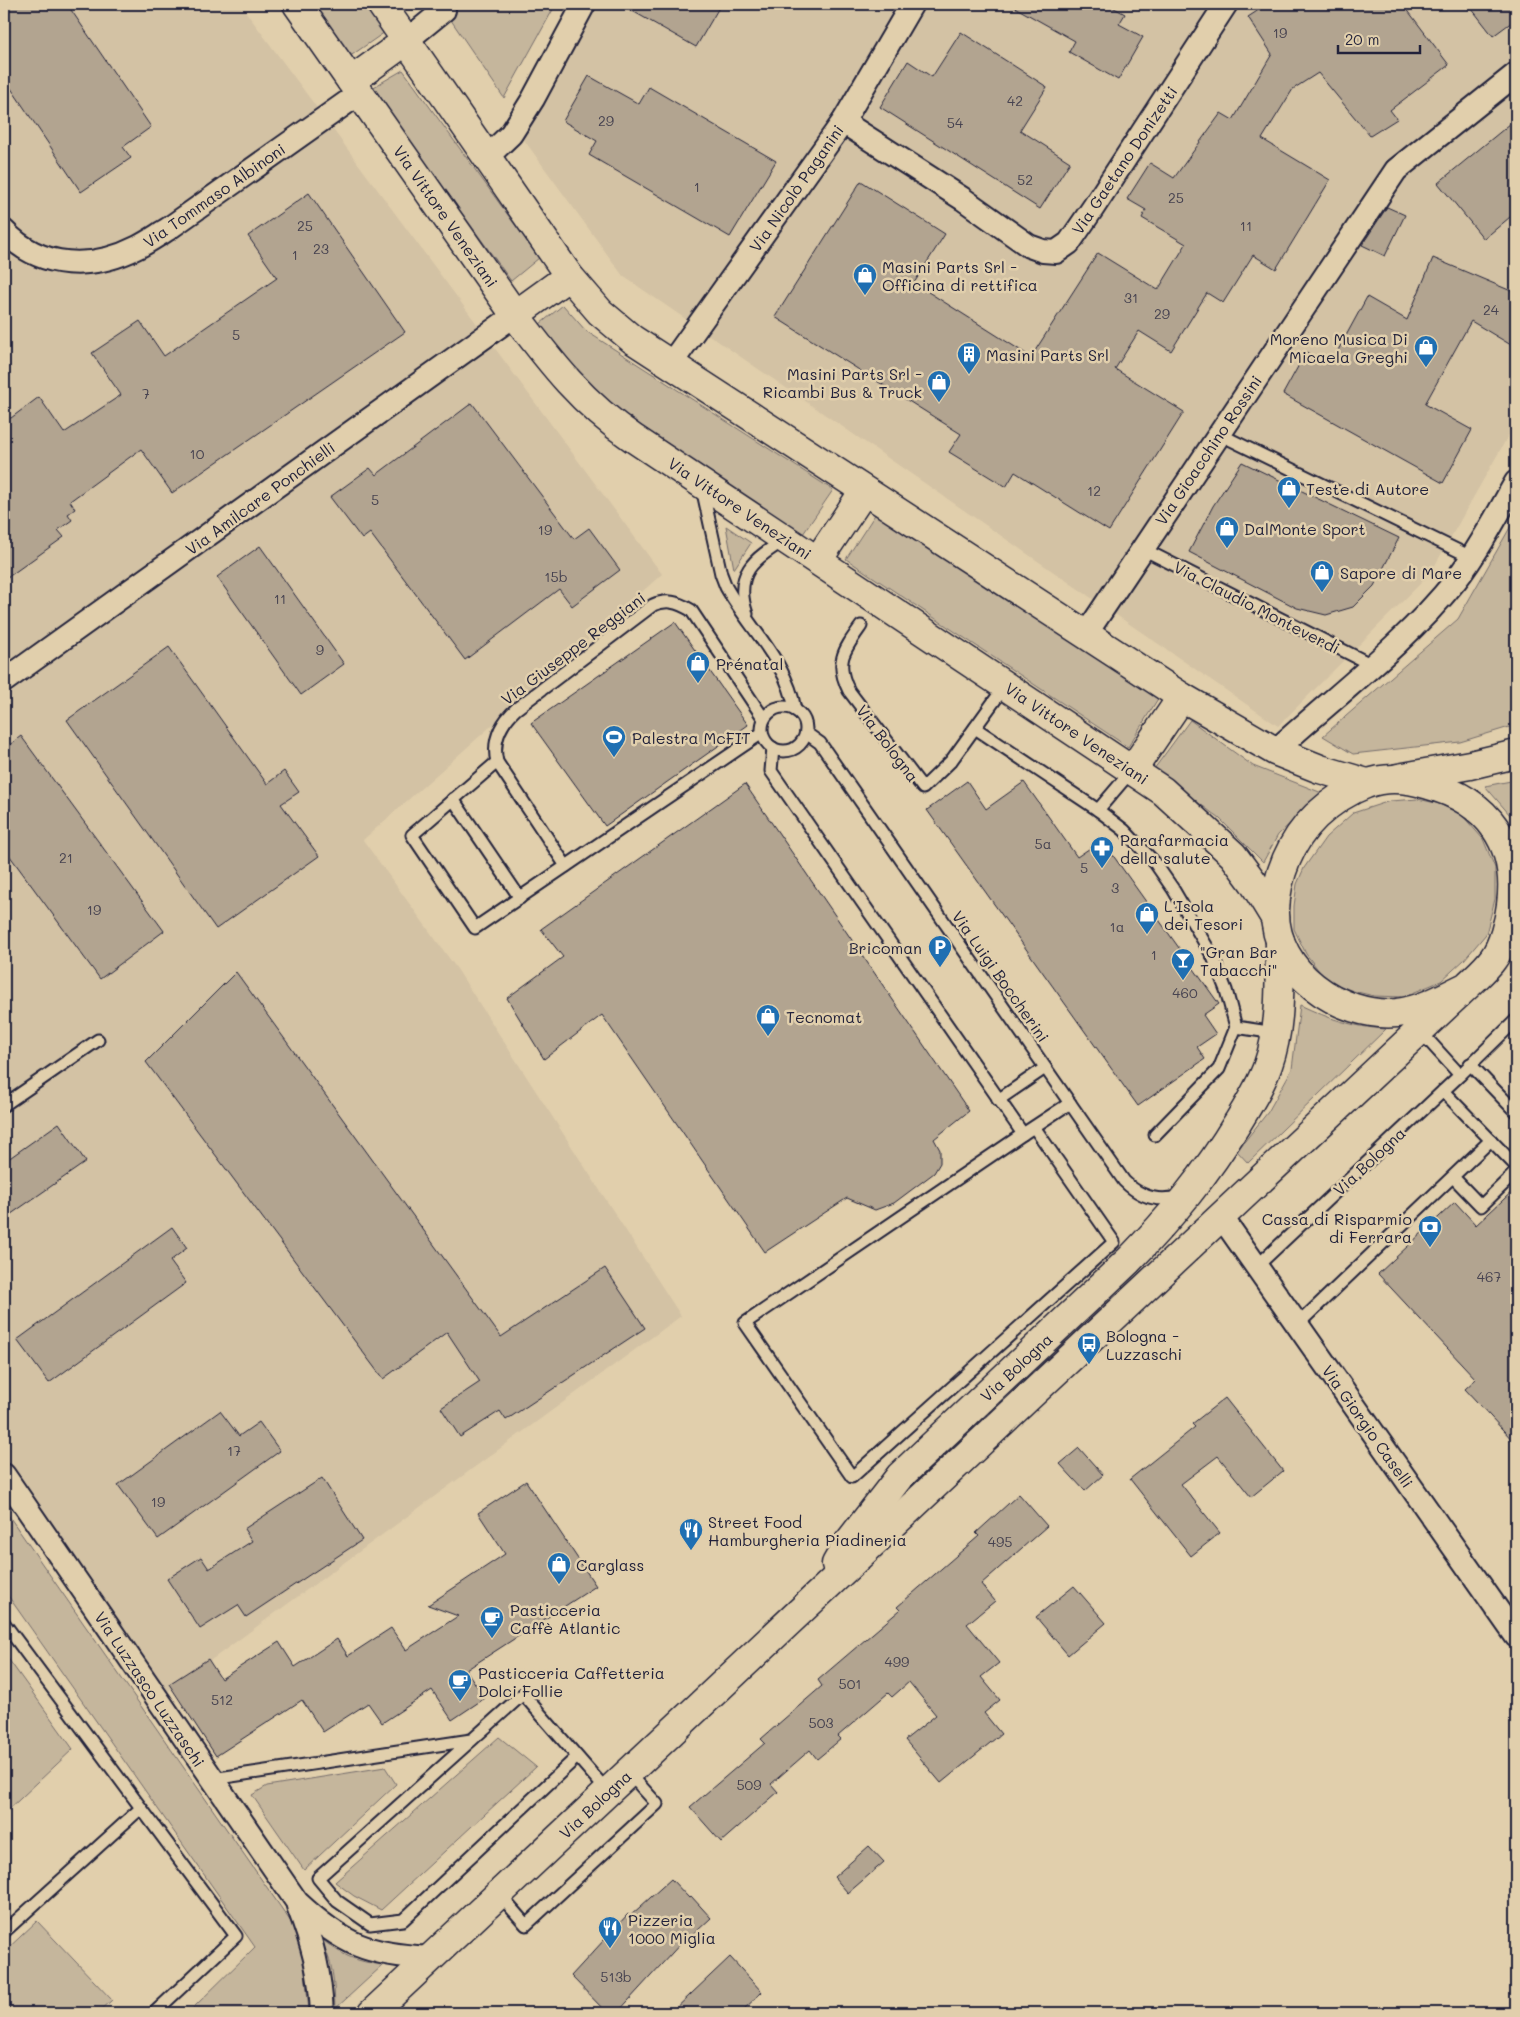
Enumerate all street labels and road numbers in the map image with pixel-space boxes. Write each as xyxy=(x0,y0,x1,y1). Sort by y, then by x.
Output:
street label: Via Gaetano Donizetti xyxy=(1067,82,1181,238)
street label: Via Nicolò Paganini xyxy=(744,120,848,256)
street label: Via Tommaso Albinoni xyxy=(139,138,289,252)
street label: Via Vittore Veneziani xyxy=(389,141,503,291)
street label: Via Gioacchino Rossini xyxy=(1150,371,1266,529)
street label: Via Amilcare Ponchielli xyxy=(181,437,339,559)
street label: Via Vittore Veneziani xyxy=(664,452,816,564)
street label: Via Claudio Monteverdi xyxy=(1170,556,1344,658)
street label: Via Giuseppe Reggiani xyxy=(497,587,649,709)
street label: Via Vittore Veneziani xyxy=(1001,677,1153,789)
street label: Via Bologna xyxy=(852,700,924,786)
street label: Via Luigi Boccherini xyxy=(948,906,1054,1046)
street label: Via Bologna xyxy=(1328,1122,1410,1200)
street label: Via Bologna xyxy=(975,1328,1057,1406)
street label: Via Giorgio Caselli xyxy=(1318,1360,1418,1492)
street label: Via Luzzasco Luzzaschi xyxy=(90,1607,210,1771)
street label: Via Bologna xyxy=(554,1765,636,1843)

